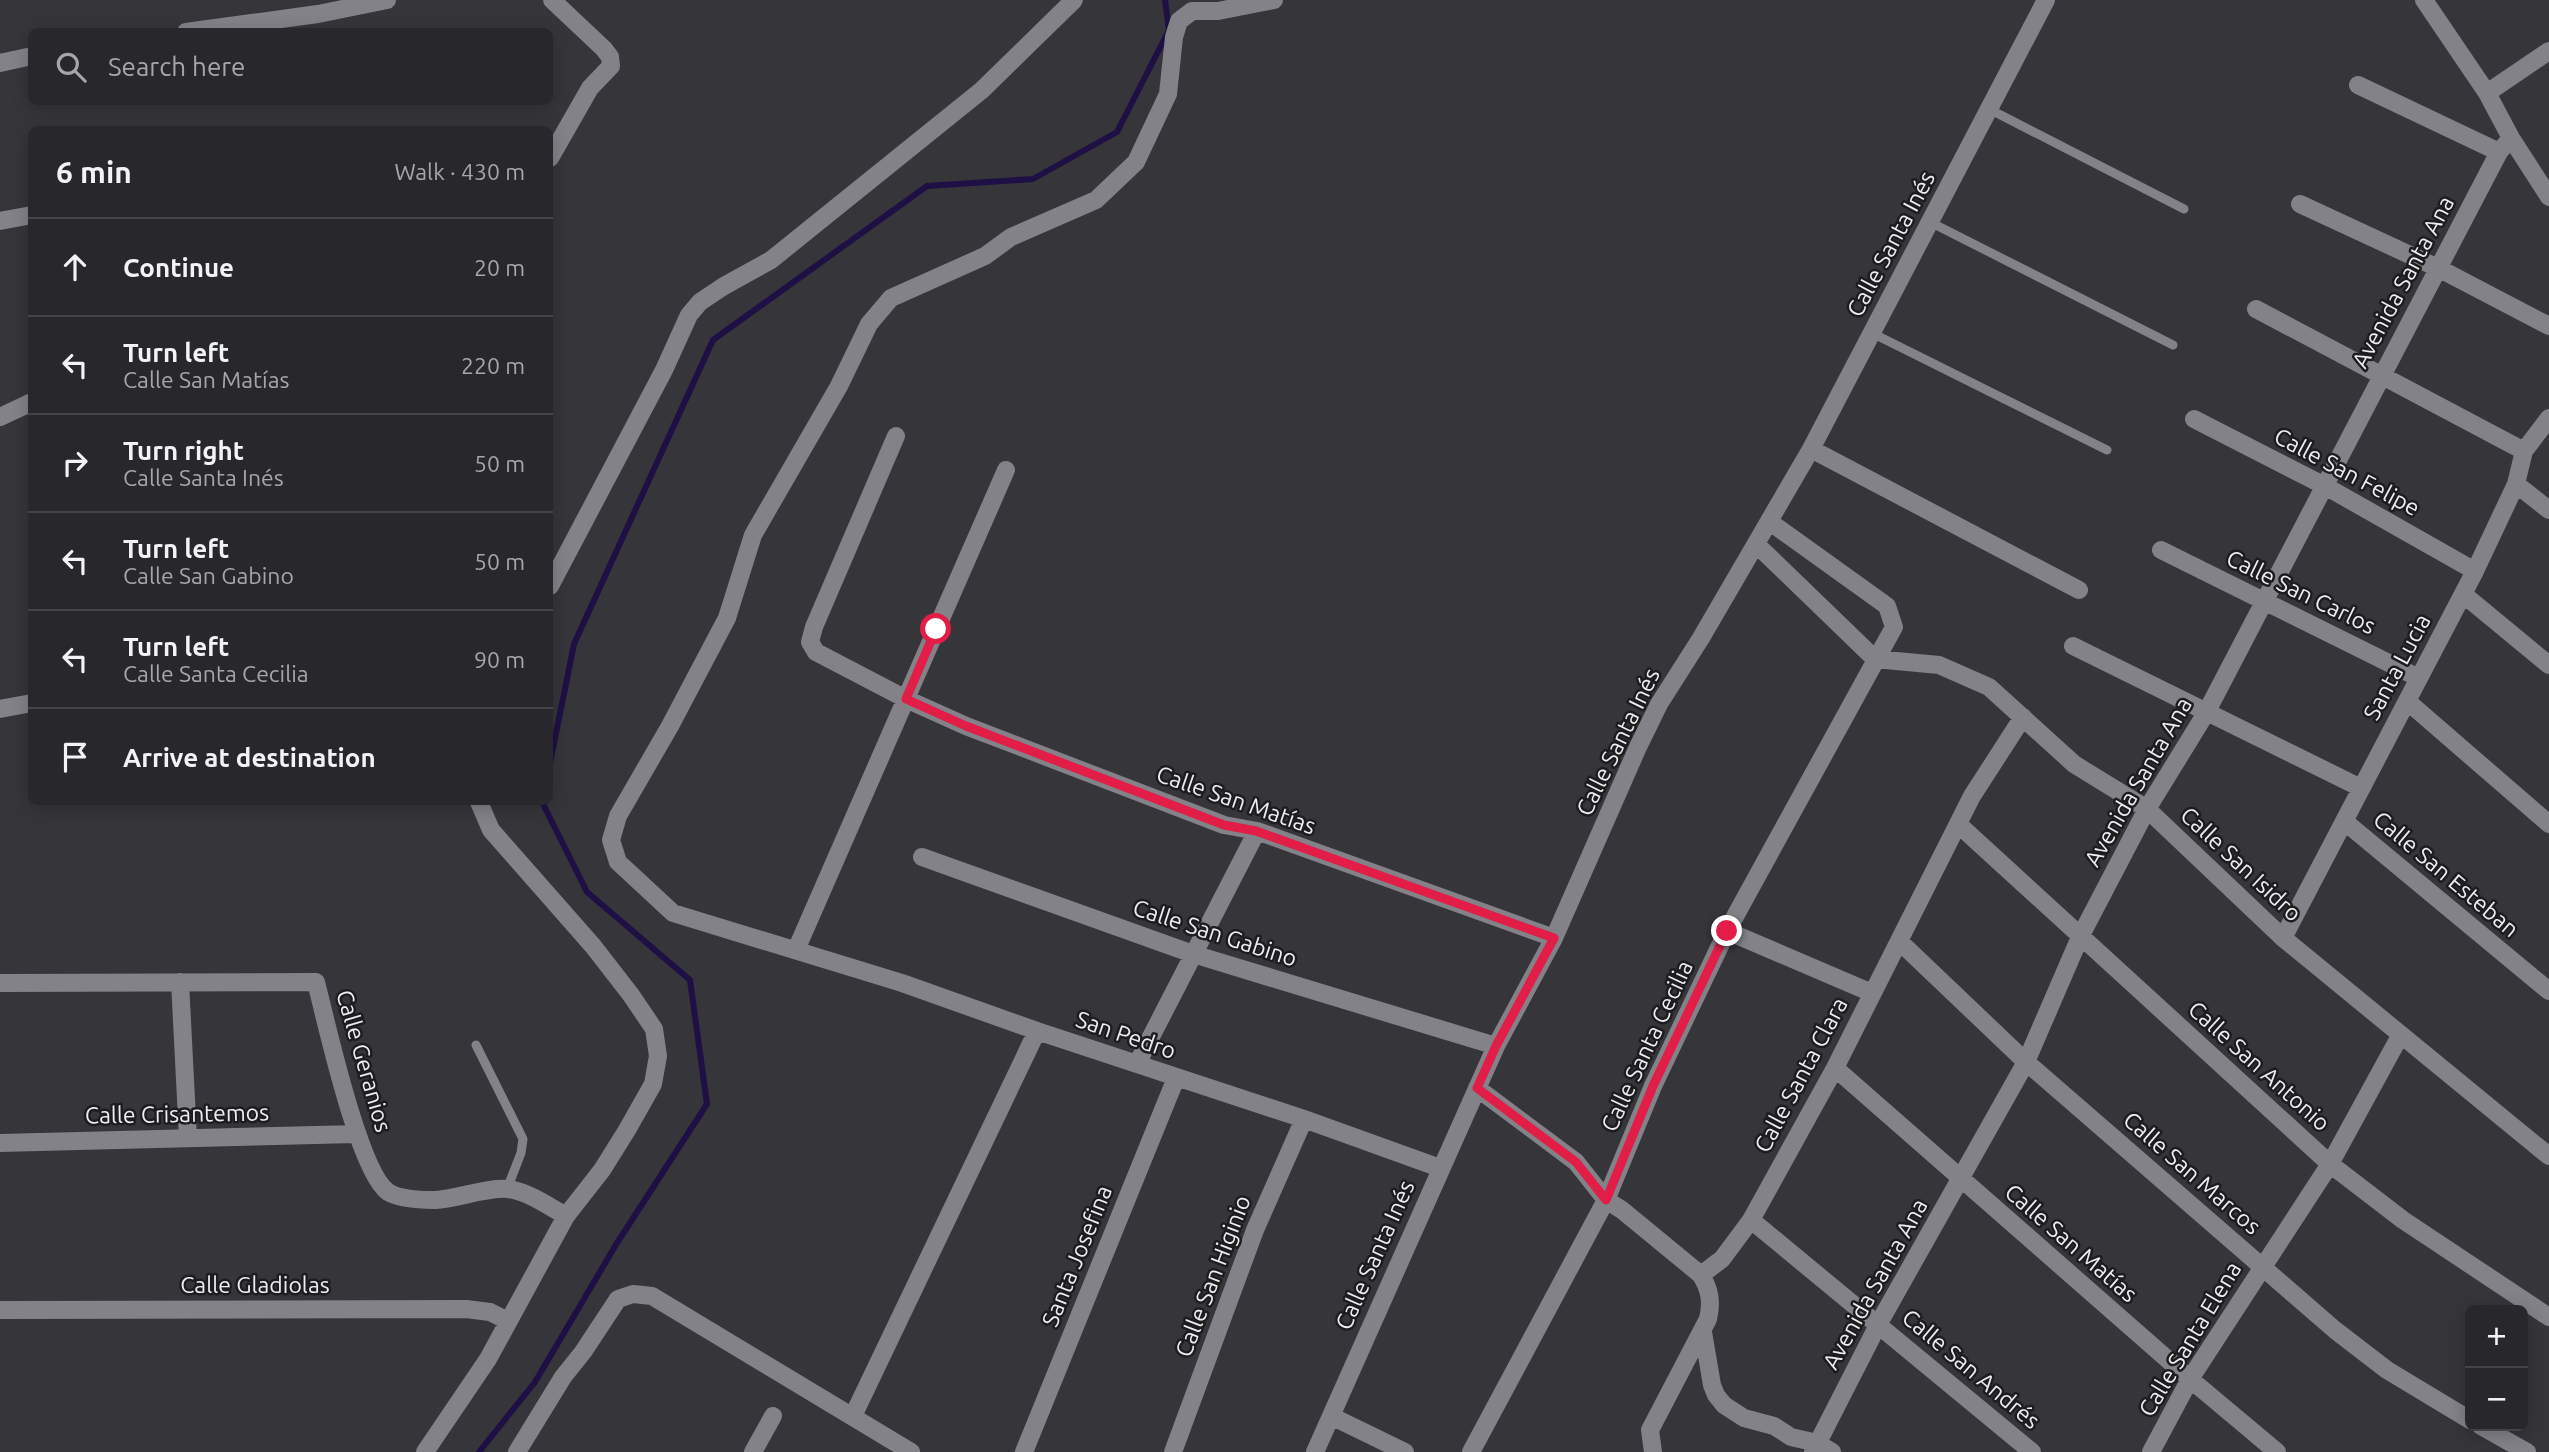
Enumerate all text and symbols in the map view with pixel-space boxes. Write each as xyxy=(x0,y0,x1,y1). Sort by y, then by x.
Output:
search box xyxy=(28,28,553,105)
icon: search xyxy=(52,48,90,86)
text: Search here xyxy=(108,52,245,81)
text: 6 min xyxy=(56,155,132,189)
text: Walk · 430 m xyxy=(394,159,525,184)
street label: Calle Santa Inés xyxy=(1842,167,1939,321)
street label: Avenida Santa Ana xyxy=(2347,192,2458,372)
icon: ahead xyxy=(56,248,94,286)
text: Continue xyxy=(123,253,234,282)
text: 20 m xyxy=(474,255,525,280)
text: Turn left xyxy=(123,338,229,367)
icon: left xyxy=(56,346,94,384)
text: 220 m xyxy=(461,353,525,378)
text: Calle San Matías xyxy=(123,367,290,392)
street label: Calle San Felipe xyxy=(2270,423,2424,520)
text: Turn right xyxy=(123,436,244,465)
icon: right xyxy=(56,444,94,482)
text: 50 m xyxy=(474,451,525,476)
text: Calle Santa Inés xyxy=(123,465,284,490)
text: Turn left xyxy=(123,534,229,563)
icon: left xyxy=(56,542,94,580)
street label: Calle San Carlos xyxy=(2223,545,2380,638)
text: 50 m xyxy=(474,549,525,574)
text: Calle San Gabino xyxy=(123,563,294,588)
street label: Santa Lucia xyxy=(2358,610,2435,724)
route start xyxy=(920,613,951,644)
text: Turn left xyxy=(123,632,229,661)
icon: left xyxy=(56,640,94,678)
text: 90 m xyxy=(474,647,525,672)
text: Calle Santa Cecilia xyxy=(123,661,309,686)
street label: Calle Santa Inés xyxy=(1571,664,1664,820)
street label: Avenida Santa Ana xyxy=(2079,693,2196,871)
icon: arrive xyxy=(56,738,94,776)
text: Arrive at destination xyxy=(123,743,376,772)
street label: Calle San Matías xyxy=(1153,761,1319,838)
street label: Calle San Isidro xyxy=(2176,802,2307,926)
street label: Calle San Esteban xyxy=(2369,806,2524,941)
street label: Calle San Gabino xyxy=(1130,894,1300,971)
route end xyxy=(1711,915,1742,946)
street label: Calle Santa Cecilia xyxy=(1596,956,1697,1135)
street label: Calle Geranios xyxy=(332,987,397,1135)
street label: Calle Santa Clara xyxy=(1749,993,1852,1156)
street label: Calle San Antonio xyxy=(2184,996,2335,1135)
street label: San Pedro xyxy=(1073,1006,1179,1063)
street label: Calle Crisantemos xyxy=(85,1099,269,1128)
street label: Calle San Marcos xyxy=(2119,1106,2266,1239)
street label: Calle Santa Inés xyxy=(1330,1176,1419,1333)
street label: Calle San Matías xyxy=(2000,1179,2142,1307)
street label: Santa Josefina xyxy=(1037,1182,1116,1330)
street label: Calle San Higinio xyxy=(1170,1192,1255,1360)
street label: Avenida Santa Ana xyxy=(1817,1194,1932,1373)
street label: Calle Santa Elena xyxy=(2134,1257,2246,1420)
street label: Calle Gladiolas xyxy=(180,1272,330,1297)
street label: Calle San Andrés xyxy=(1898,1304,2045,1433)
map controls xyxy=(2465,1305,2528,1431)
button: + xyxy=(2465,1305,2528,1368)
button: − xyxy=(2465,1368,2528,1431)

